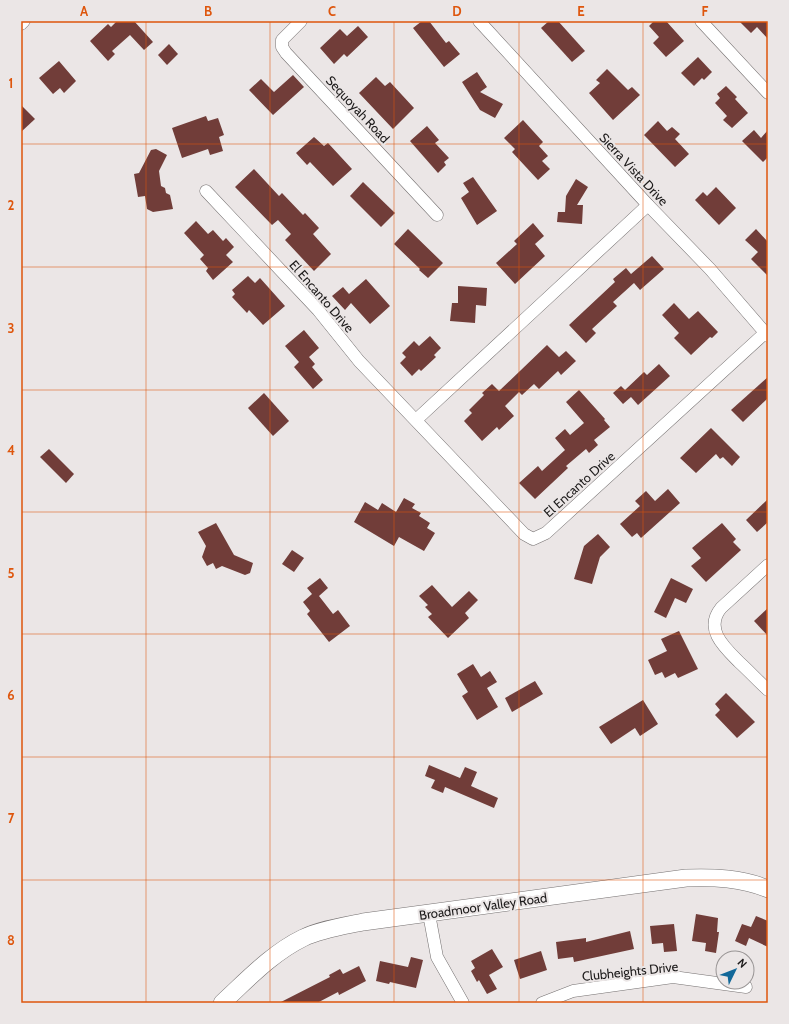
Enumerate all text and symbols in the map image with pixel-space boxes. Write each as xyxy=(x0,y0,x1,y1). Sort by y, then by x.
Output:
text: A xyxy=(80,3,89,19)
text: B xyxy=(204,3,212,19)
text: C xyxy=(328,3,336,19)
text: D xyxy=(452,3,462,19)
text: E xyxy=(577,3,585,19)
text: F xyxy=(702,3,709,19)
street label: Sequoyah Road xyxy=(323,72,393,146)
text: 1 xyxy=(9,75,13,91)
street label: Sierra Vista Drive xyxy=(596,129,672,209)
text: 2 xyxy=(8,197,15,213)
street label: El Encanto Drive xyxy=(286,257,358,336)
text: 3 xyxy=(7,320,15,336)
text: 4 xyxy=(7,442,15,458)
street label: El Encanto Drive xyxy=(540,448,618,520)
text: 5 xyxy=(8,565,15,581)
text: 6 xyxy=(7,687,15,703)
text: 7 xyxy=(8,810,15,826)
street label: Broadmoor Valley Road xyxy=(418,889,548,923)
text: 8 xyxy=(7,932,15,948)
north arrow xyxy=(715,950,755,990)
text: N xyxy=(735,956,750,971)
street label: Clubheights Drive xyxy=(581,958,679,984)

